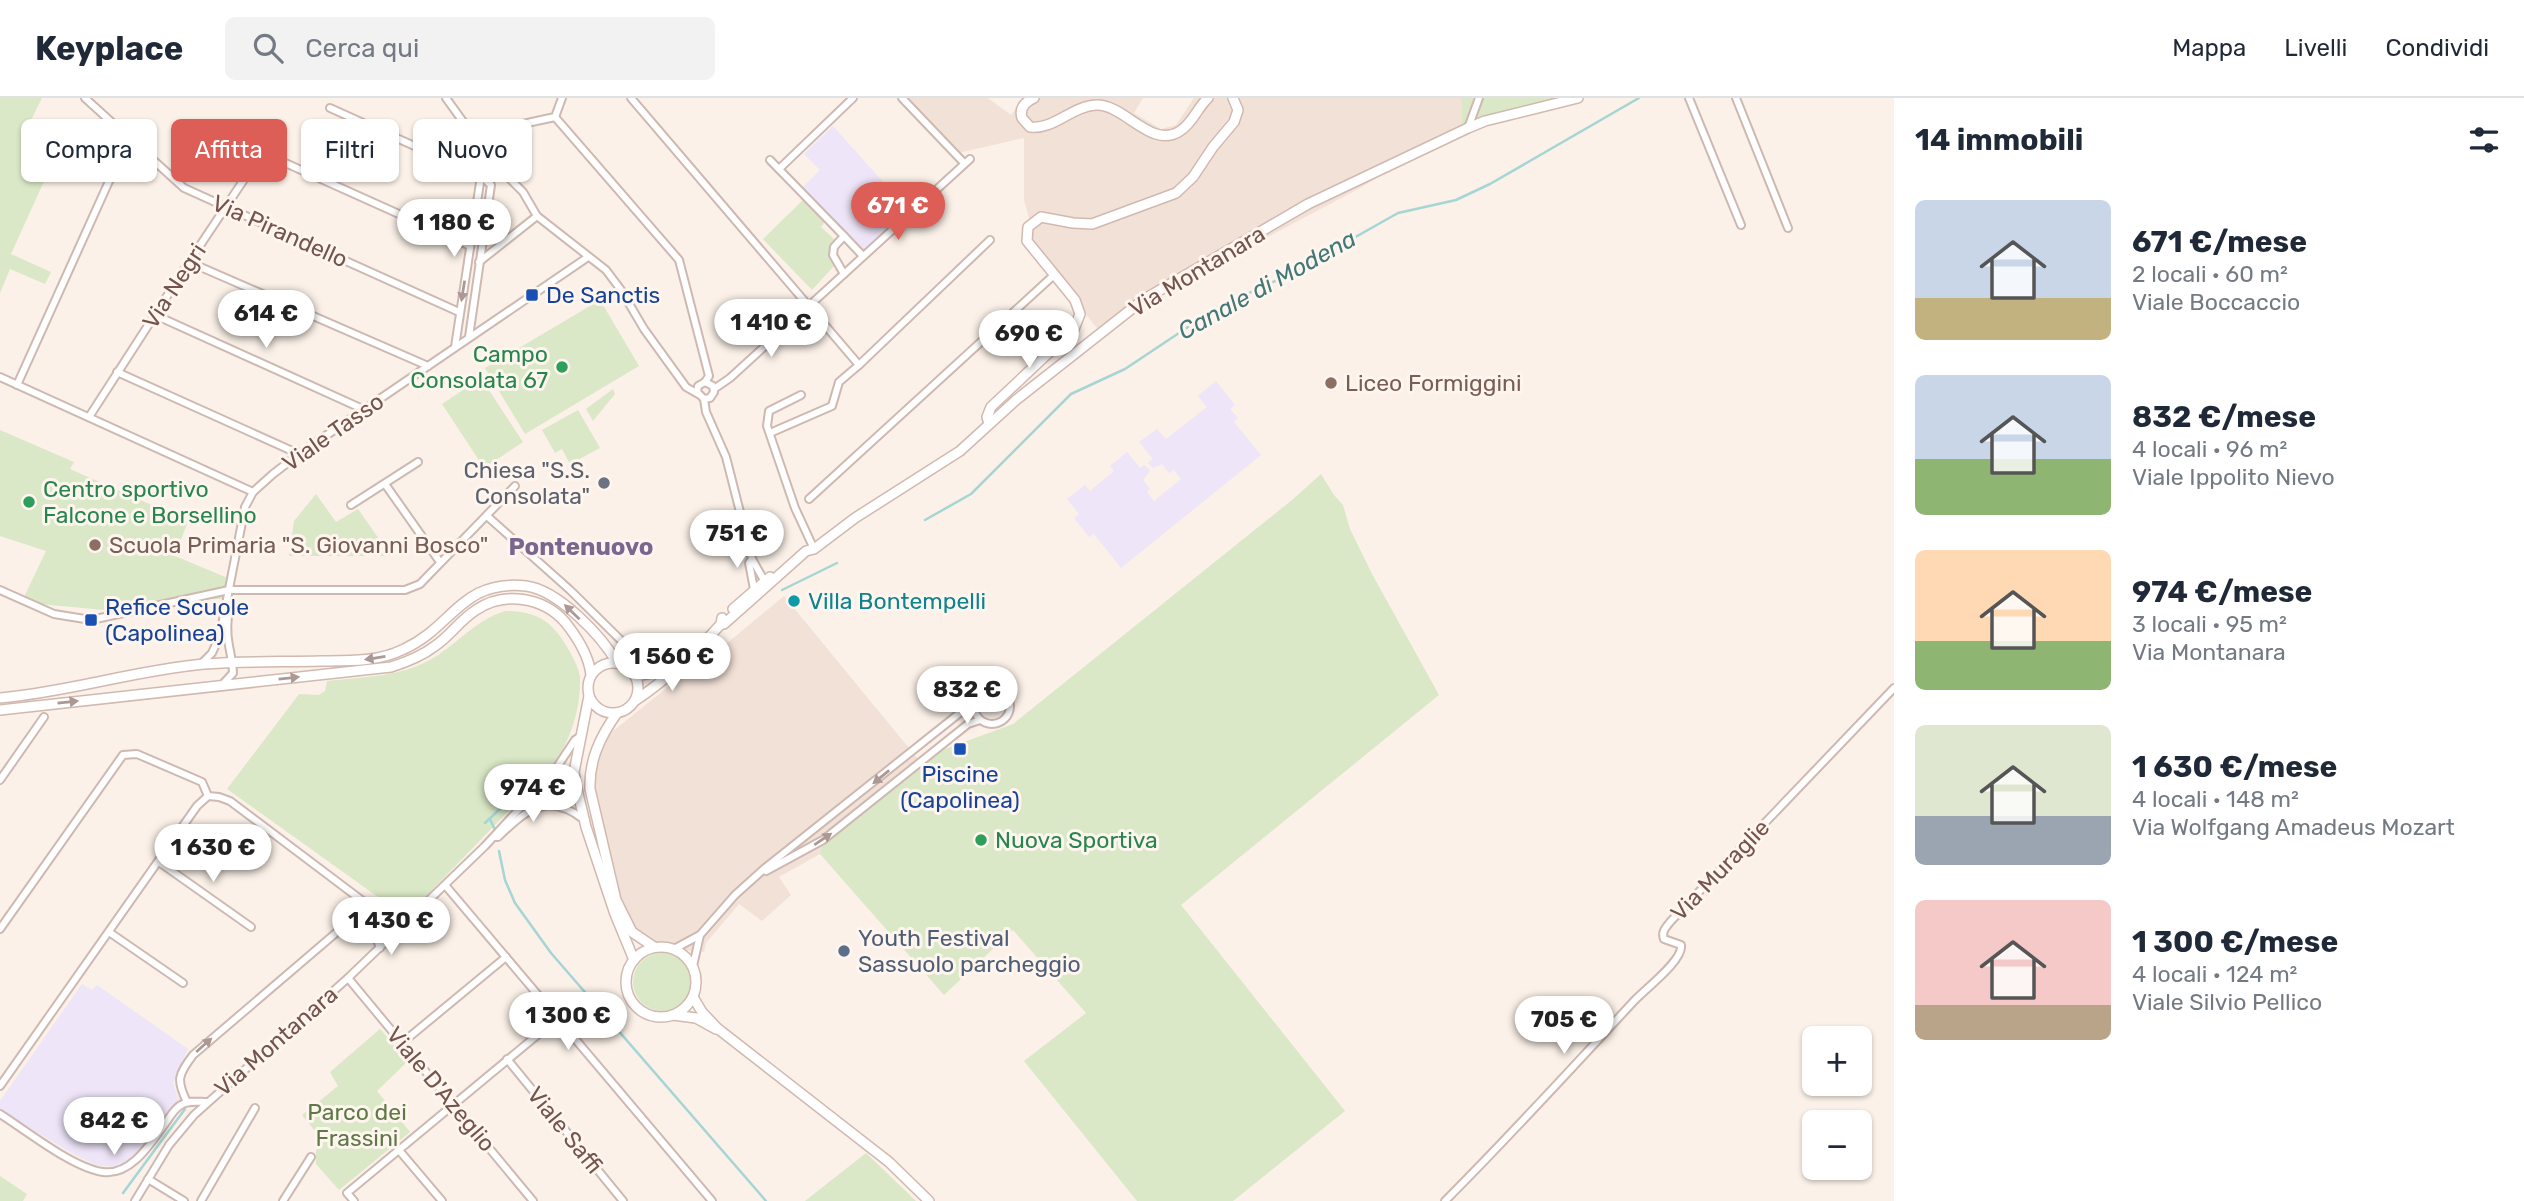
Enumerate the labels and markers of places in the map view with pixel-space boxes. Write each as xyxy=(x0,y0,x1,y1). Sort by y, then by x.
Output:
pin: 671 € xyxy=(849,183,947,242)
pin: 1 180 € xyxy=(389,200,519,259)
place label: De Sanctis xyxy=(546,281,660,309)
marker: De Sanctis xyxy=(524,287,540,303)
pin: 614 € xyxy=(217,290,315,350)
pin: 1 410 € xyxy=(706,300,836,359)
pin: 690 € xyxy=(980,310,1078,370)
place label: Campo Consolata 67 xyxy=(410,340,548,394)
marker: Campo Consolata 67 xyxy=(554,359,570,375)
place label: Liceo Formiggini xyxy=(1345,369,1522,397)
marker: Liceo Formiggini xyxy=(1323,375,1339,391)
place label: Chiesa "S.S. Consolata" xyxy=(464,456,590,510)
place label: Centro sportivo Falcone e Borsellino xyxy=(43,475,257,529)
marker: Chiesa "S.S. Consolata" xyxy=(596,475,612,491)
marker: Centro sportivo Falcone e Borsellino xyxy=(21,494,37,510)
pin: 751 € xyxy=(688,510,786,570)
place label: Scuola Primaria "S. Giovanni Bosco" xyxy=(109,531,488,559)
marker: Scuola Primaria "S. Giovanni Bosco" xyxy=(87,537,103,553)
place label: Villa Bontempelli xyxy=(808,587,986,615)
place label: Refice Scuole (Capolinea) xyxy=(105,593,249,647)
marker: Villa Bontempelli xyxy=(786,593,802,609)
marker: Refice Scuole (Capolinea) xyxy=(83,612,99,628)
pin: 1 560 € xyxy=(607,634,737,693)
pin: 832 € xyxy=(918,666,1016,726)
marker: Piscine (Capolinea) xyxy=(952,741,968,757)
place label: Piscine (Capolinea) xyxy=(900,760,1020,814)
pin: 974 € xyxy=(484,764,582,824)
pin: 1 630 € xyxy=(148,824,278,884)
place label: Nuova Sportiva xyxy=(995,826,1158,854)
marker: Nuova Sportiva xyxy=(973,832,989,848)
pin: 1 430 € xyxy=(326,898,456,957)
place label: Youth Festival Sassuolo parcheggio xyxy=(858,924,1081,978)
marker: Youth Festival Sassuolo parcheggio xyxy=(836,943,852,959)
pin: 1 300 € xyxy=(503,992,633,1052)
pin: 705 € xyxy=(1515,996,1613,1056)
pin: 842 € xyxy=(65,1098,163,1157)

